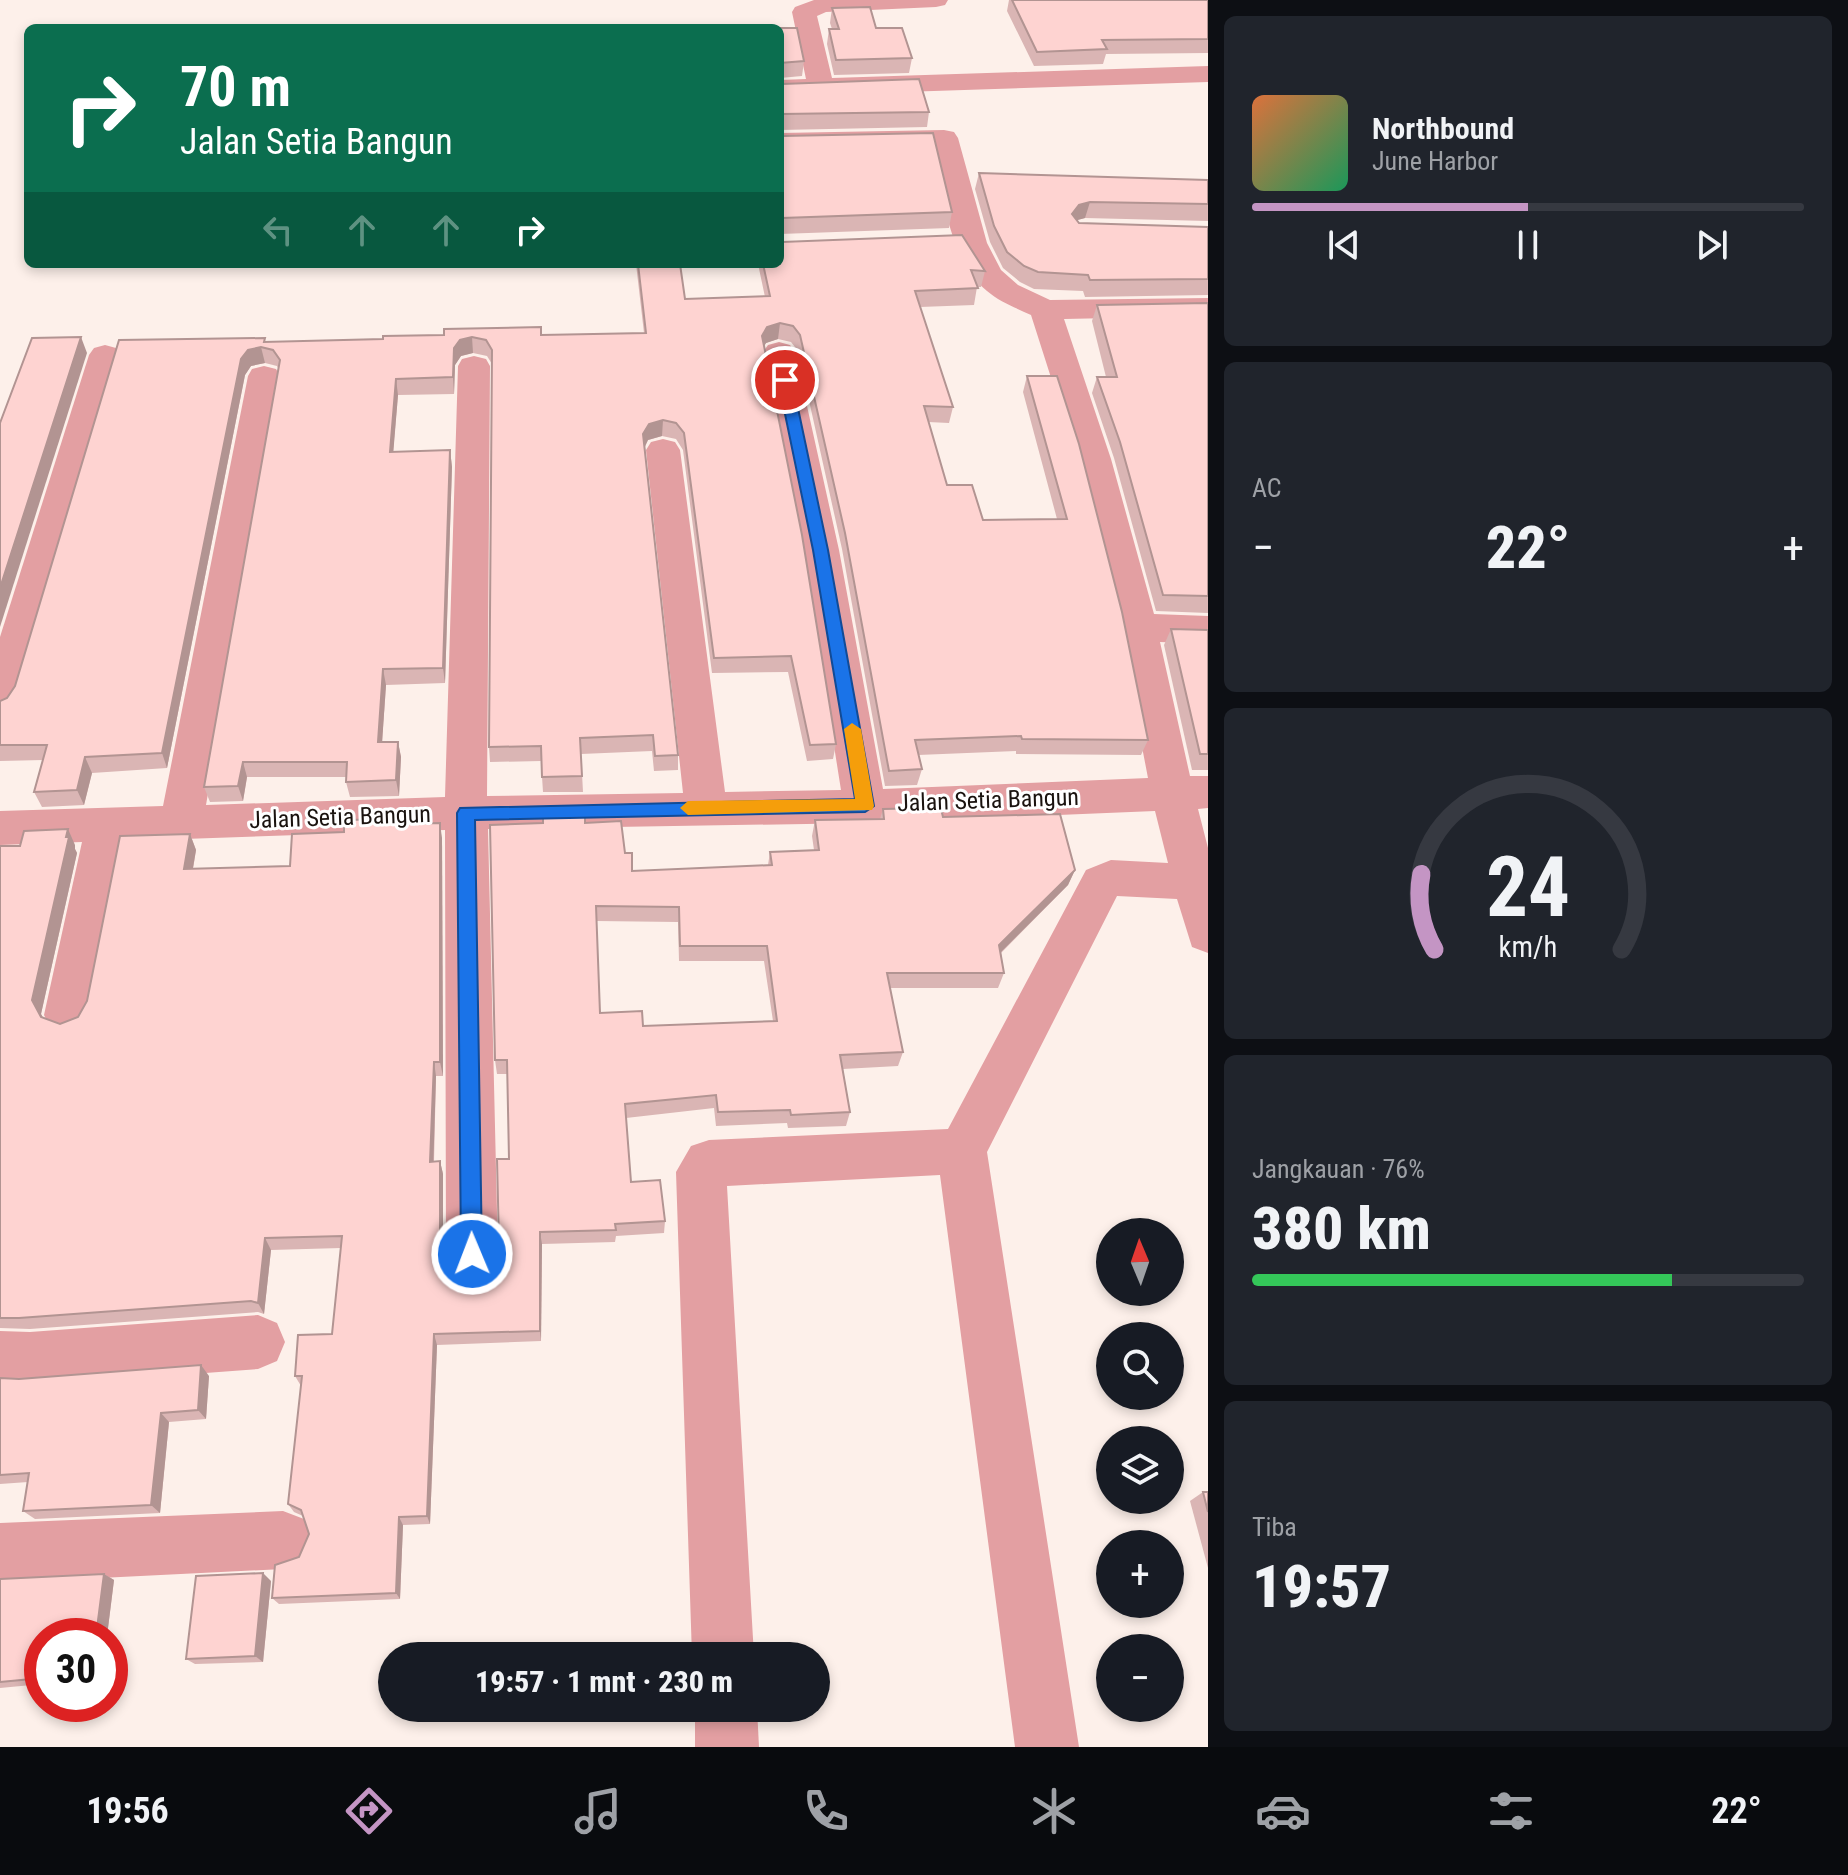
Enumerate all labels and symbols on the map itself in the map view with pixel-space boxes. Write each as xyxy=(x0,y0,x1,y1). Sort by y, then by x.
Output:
pin xyxy=(751,346,819,414)
street label: Jalan Setia Bangun xyxy=(897,783,1079,817)
street label: Jalan Setia Bangun xyxy=(249,800,431,834)
position arrow xyxy=(430,1212,514,1296)
north arrow xyxy=(1096,1218,1184,1306)
speed limit sign: 30 xyxy=(24,1618,128,1722)

